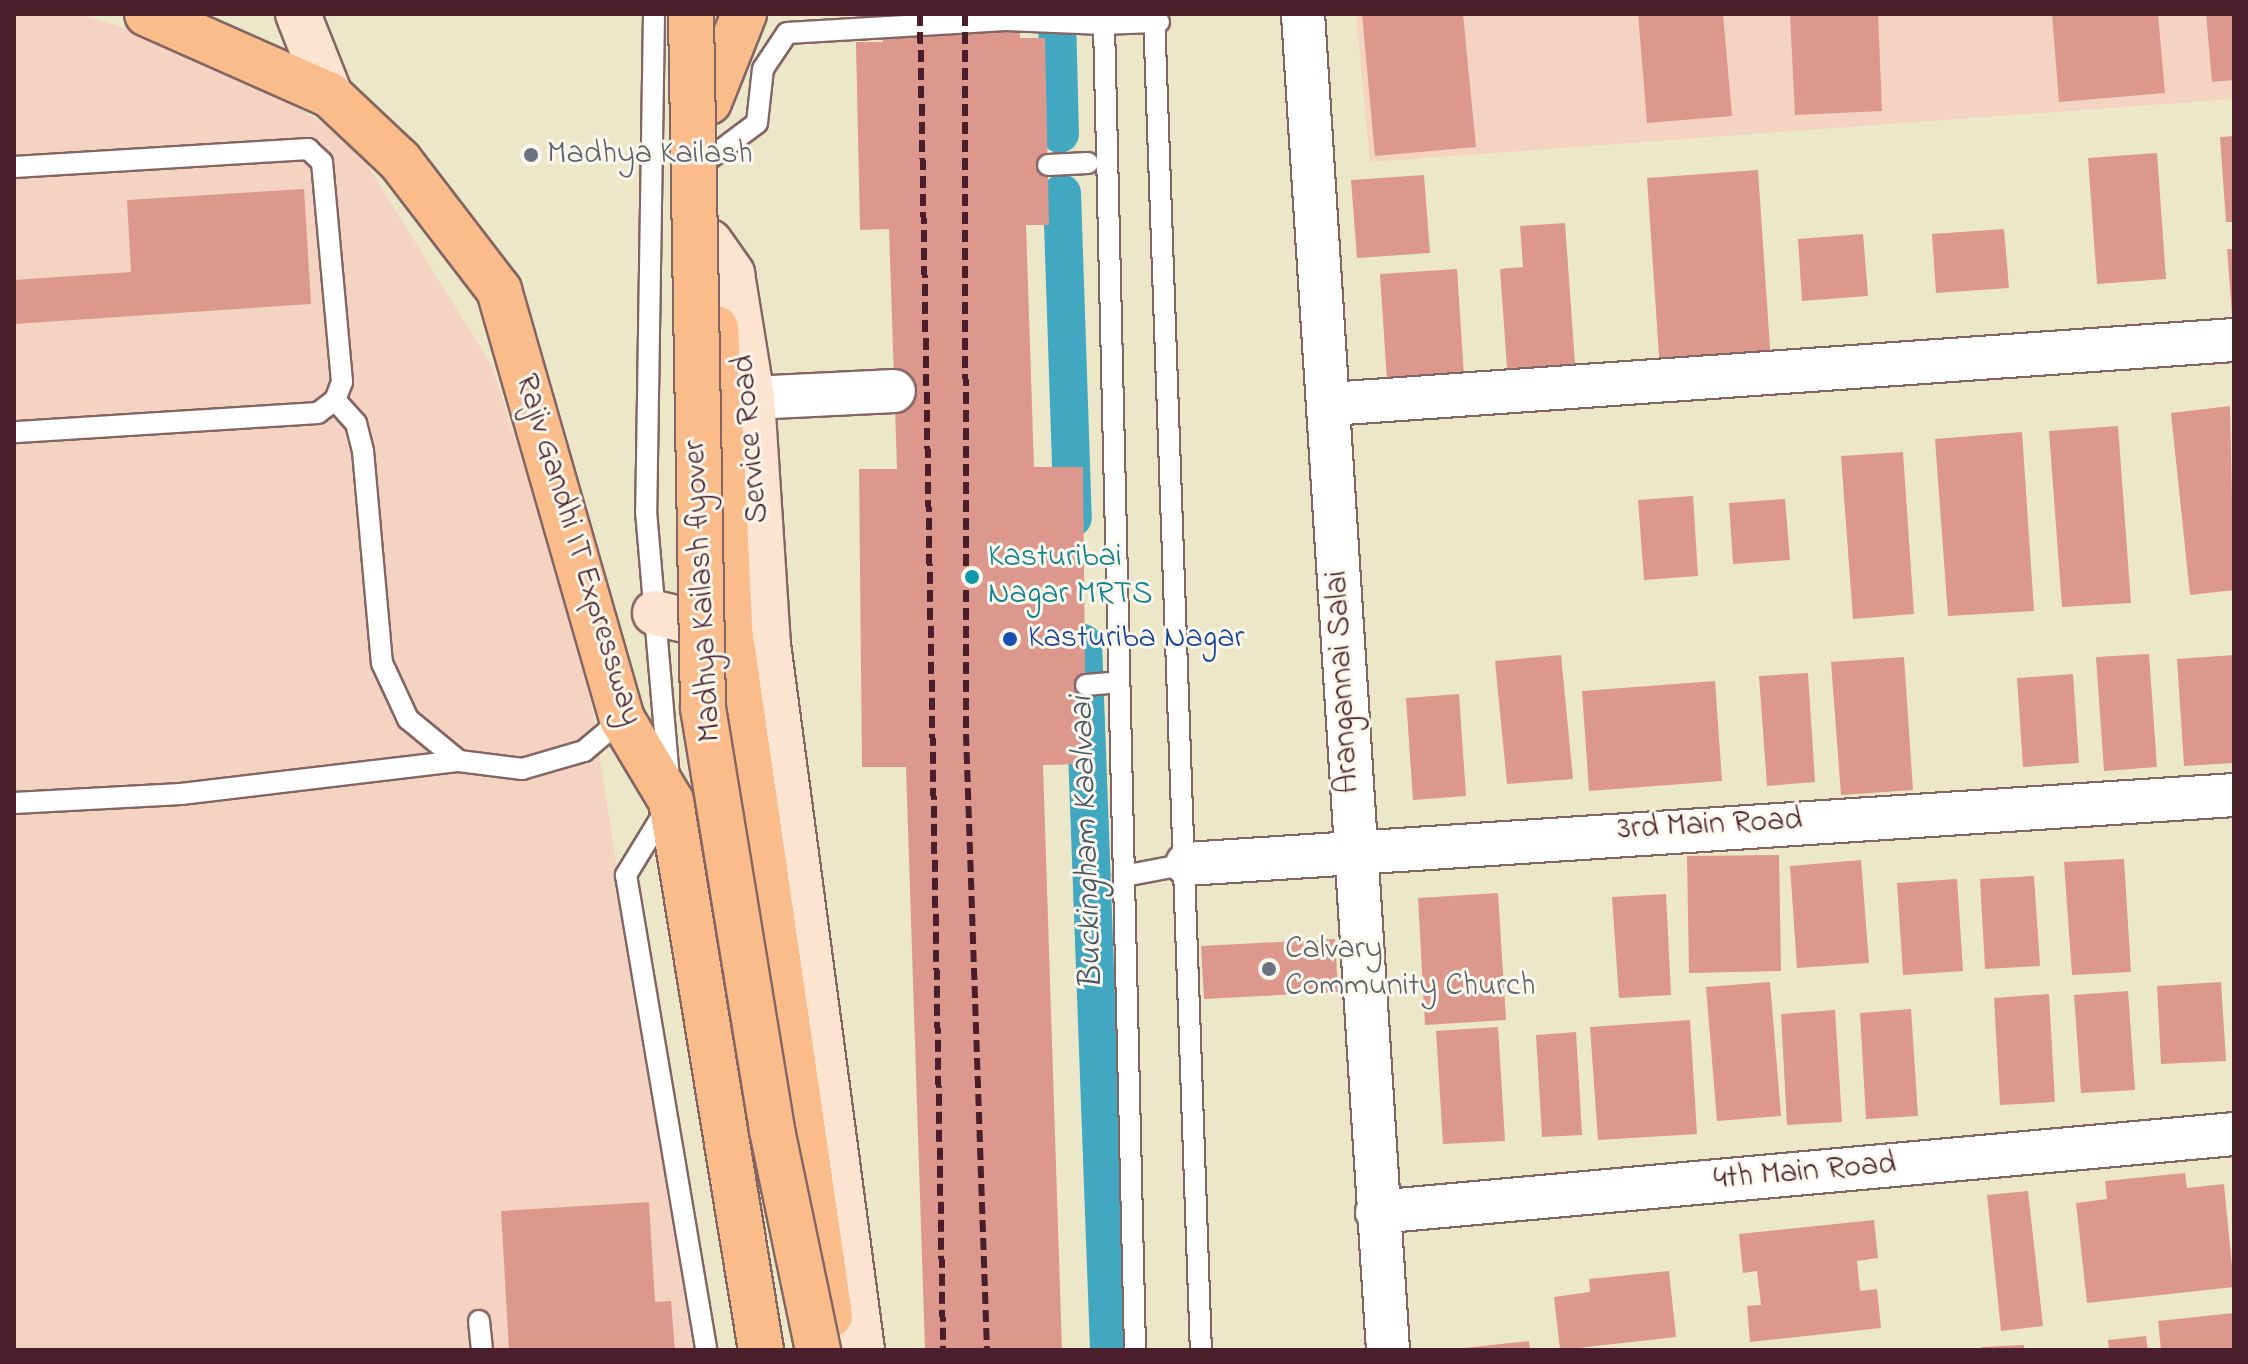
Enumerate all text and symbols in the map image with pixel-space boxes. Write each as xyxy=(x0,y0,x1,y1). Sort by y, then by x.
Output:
place label: Madhya Kailash xyxy=(547,136,753,174)
marker: Madhya Kailash xyxy=(522,146,540,164)
street label: Service Road xyxy=(726,353,778,525)
street label: Rajiv Gandhi IT Expressway xyxy=(505,370,649,730)
street label: Madhya Kailash flyover xyxy=(677,439,731,743)
place label: Kasturibai Nagar MRTS xyxy=(988,540,1152,615)
marker: Kasturibai Nagar MRTS xyxy=(963,568,981,586)
street label: Arangannai Salai xyxy=(1319,570,1369,794)
place label: Kasturiba Nagar xyxy=(1028,620,1244,658)
marker: Kasturiba Nagar xyxy=(999,628,1021,650)
water label: Buckingham Kaalvaai xyxy=(1062,696,1114,990)
street label: 3rd Main Road xyxy=(1617,802,1803,850)
place label: Calvary Community Church xyxy=(1285,932,1535,1007)
marker: Calvary Community Church xyxy=(1260,960,1278,978)
street label: 4th Main Road xyxy=(1712,1146,1898,1200)

